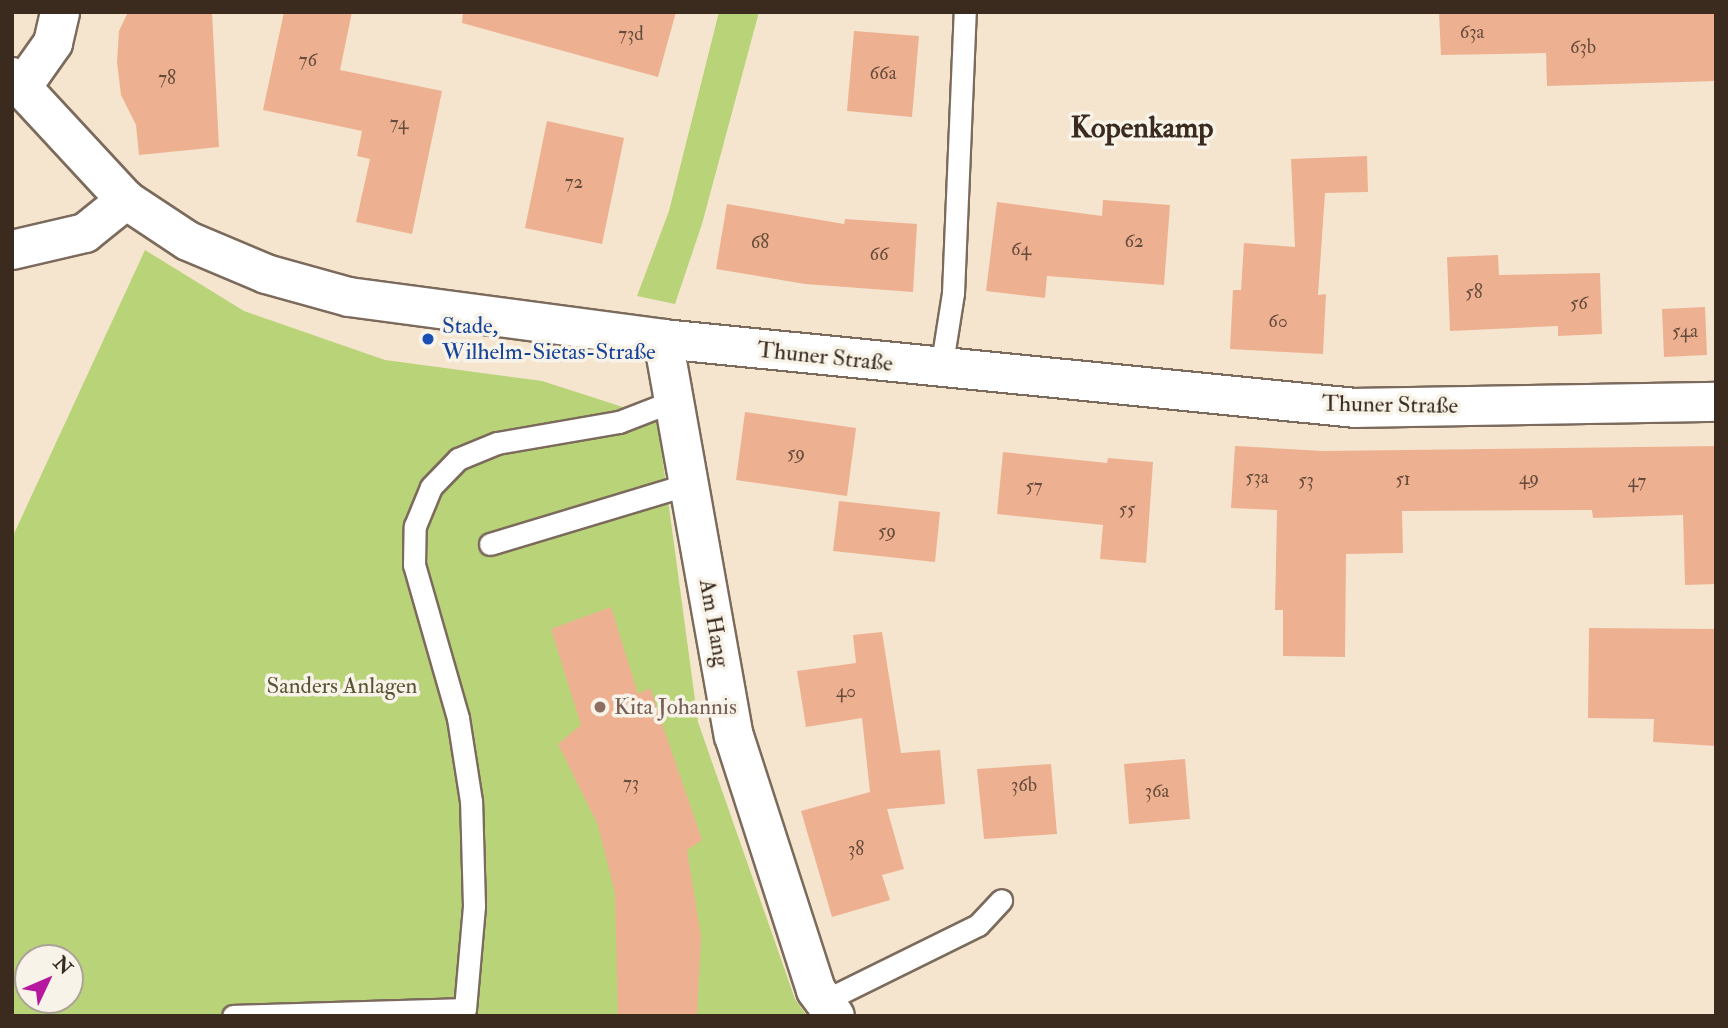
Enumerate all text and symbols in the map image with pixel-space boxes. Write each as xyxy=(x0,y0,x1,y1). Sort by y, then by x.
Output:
house number: 63a xyxy=(1460,22,1484,44)
house number: 73d xyxy=(618,24,644,46)
house number: 63b xyxy=(1570,37,1596,59)
house number: 76 xyxy=(299,50,317,72)
house number: 66a xyxy=(870,63,896,85)
house number: 78 xyxy=(158,68,176,90)
district label: Kopenkamp xyxy=(1071,110,1213,146)
house number: 74 xyxy=(390,113,408,135)
house number: 72 xyxy=(565,172,583,194)
house number: 62 xyxy=(1124,231,1144,253)
house number: 68 xyxy=(751,232,769,254)
house number: 64 xyxy=(1011,239,1031,261)
house number: 66 xyxy=(869,244,889,266)
house number: 58 xyxy=(1465,282,1483,304)
house number: 56 xyxy=(1570,293,1588,315)
house number: 60 xyxy=(1268,311,1288,333)
place label: Stade, Wilhelm-Sietas-Straße xyxy=(442,312,656,366)
house number: 54a xyxy=(1672,321,1698,343)
marker: Stade, Wilhelm-Sietas-Straße xyxy=(420,331,436,347)
street label: Thuner Straße xyxy=(756,336,894,378)
street label: Thuner Straße xyxy=(1322,390,1458,420)
house number: 59 xyxy=(787,443,805,465)
house number: 53a xyxy=(1245,467,1269,489)
house number: 49 xyxy=(1519,468,1539,490)
house number: 51 xyxy=(1395,469,1411,491)
house number: 53 xyxy=(1298,470,1314,492)
house number: 47 xyxy=(1628,471,1646,493)
house number: 57 xyxy=(1025,476,1043,498)
house number: 55 xyxy=(1119,499,1135,521)
house number: 59 xyxy=(878,521,896,543)
street label: Am Hang xyxy=(693,577,735,669)
park label: Sanders Anlagen xyxy=(267,672,417,700)
house number: 40 xyxy=(836,681,856,703)
place label: Kita Johannis xyxy=(614,693,737,721)
marker: Kita Johannis xyxy=(592,699,608,715)
house number: 73 xyxy=(623,773,639,795)
house number: 36b xyxy=(1011,775,1037,797)
house number: 36a xyxy=(1145,781,1169,803)
house number: 38 xyxy=(848,839,864,861)
north arrow xyxy=(14,944,84,1014)
text: N xyxy=(48,951,77,980)

